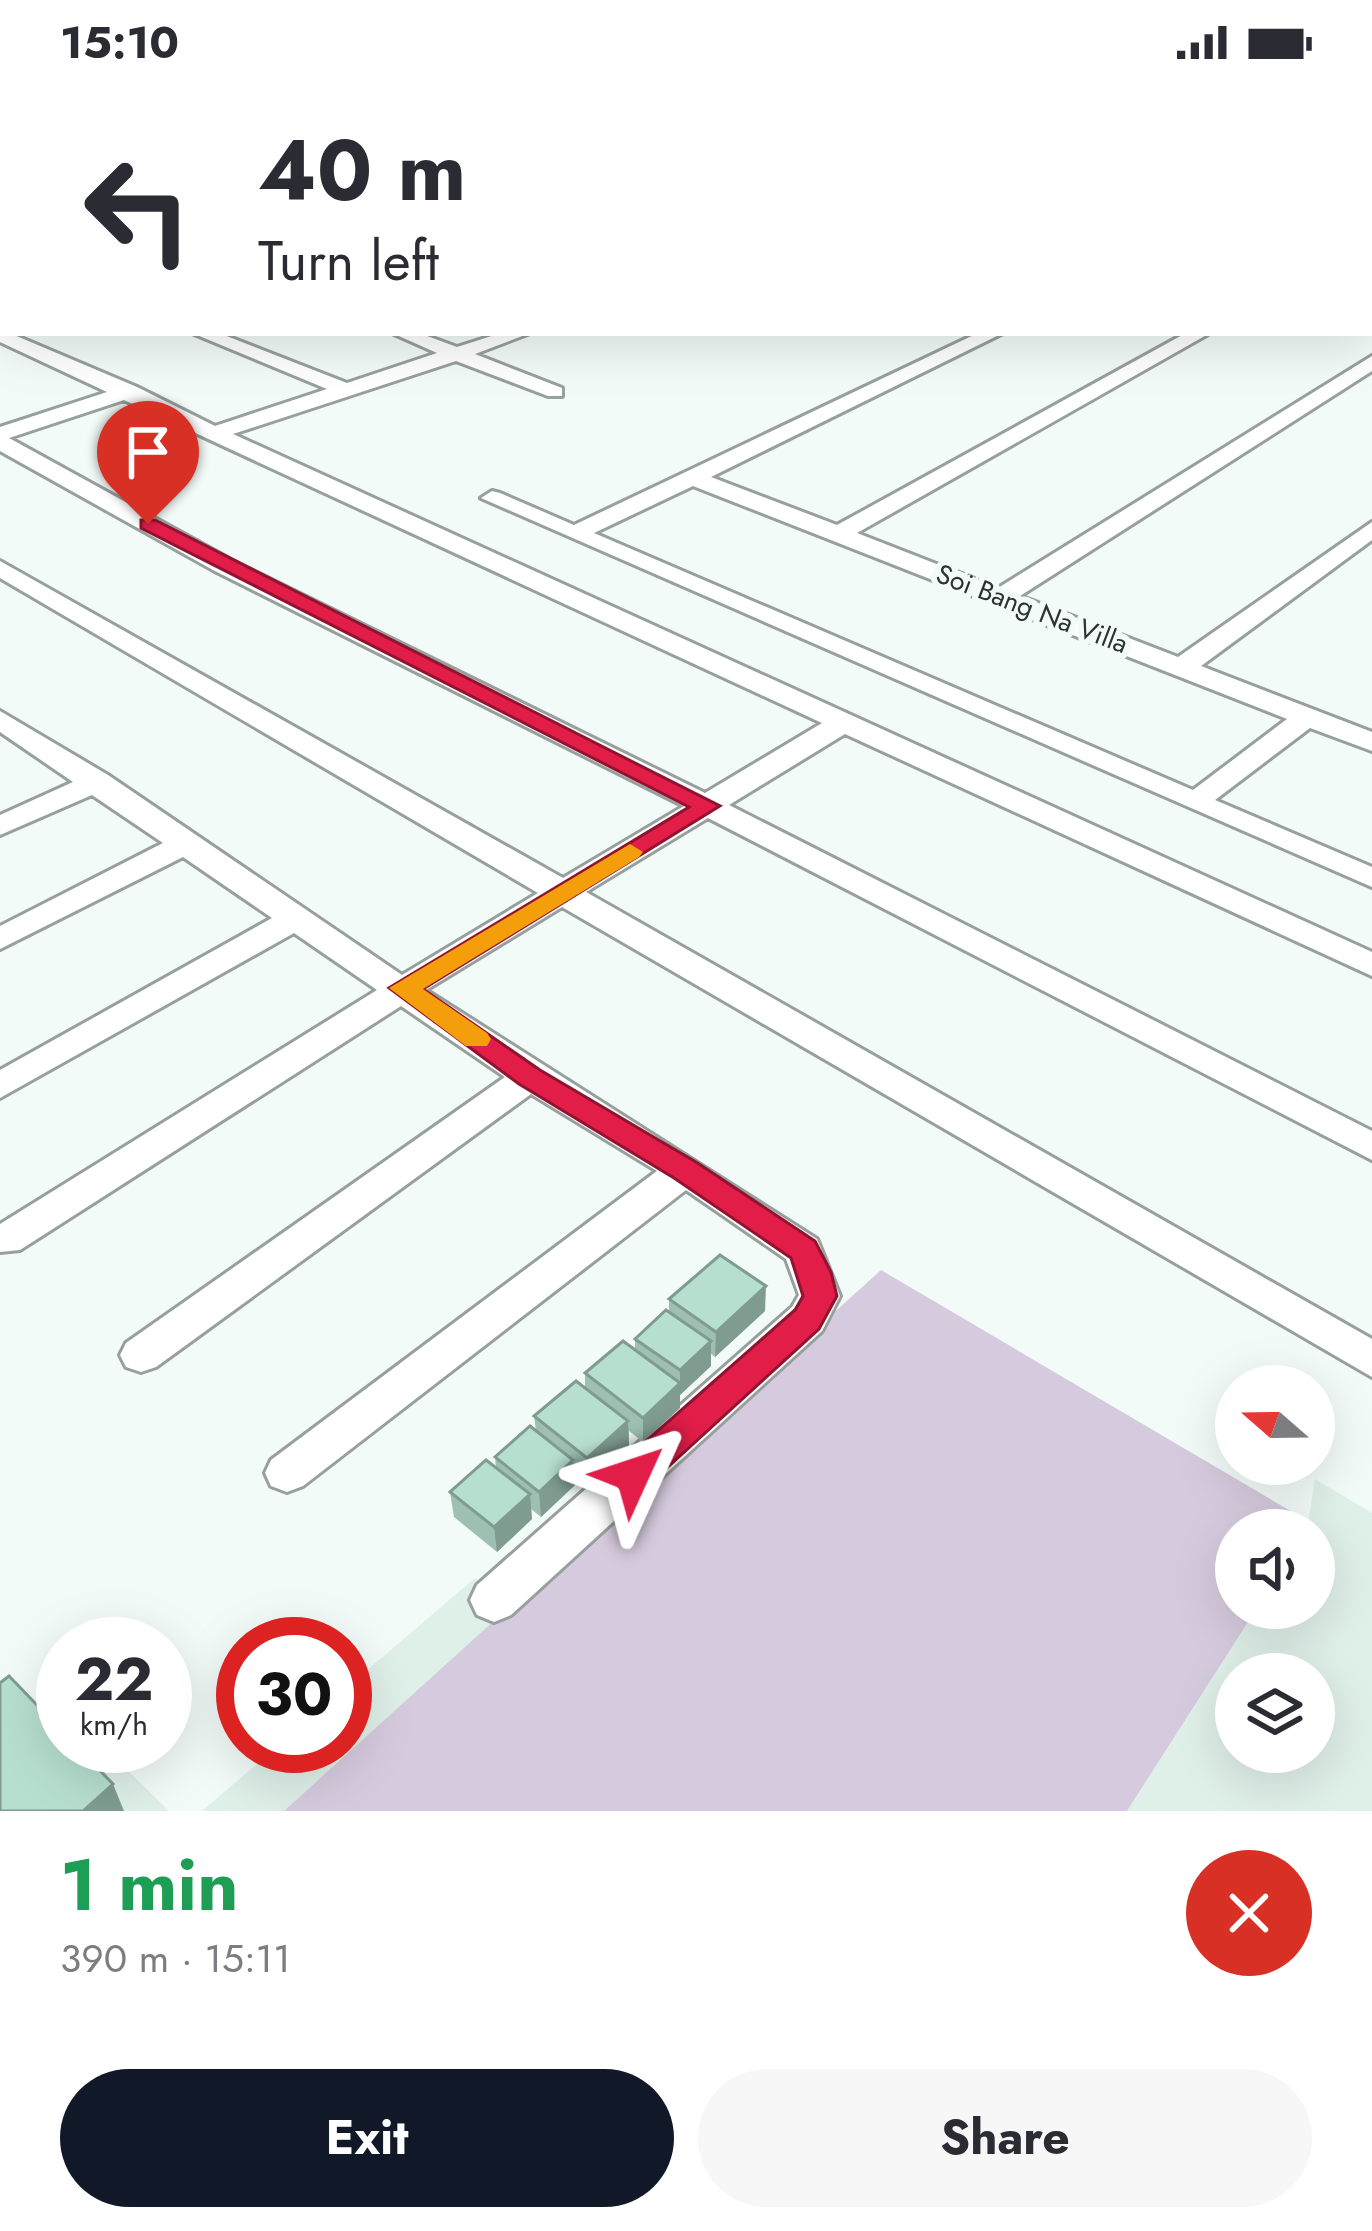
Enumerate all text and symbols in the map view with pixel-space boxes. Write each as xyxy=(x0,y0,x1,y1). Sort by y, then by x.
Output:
text: 15:10 xyxy=(60,10,179,75)
text: 40 m xyxy=(258,110,466,232)
icon: left xyxy=(60,132,216,288)
text: Turn left xyxy=(258,222,439,300)
pin xyxy=(97,401,199,524)
icon: arrive xyxy=(115,419,181,485)
street label: Soi Bang Na Villa xyxy=(931,554,1134,663)
north arrow xyxy=(1215,1365,1335,1485)
map controls xyxy=(1215,1365,1335,1773)
position arrow xyxy=(570,1412,696,1538)
button: sound xyxy=(1215,1509,1335,1629)
speed limit sign: 30 xyxy=(216,1617,372,1773)
text: 22 xyxy=(75,1636,153,1723)
button: layers xyxy=(1215,1653,1335,1773)
text: km/h xyxy=(80,1703,148,1746)
text: 1 min xyxy=(60,1833,239,1937)
button: close xyxy=(1186,1850,1312,1976)
text: 390 m · 15:11 xyxy=(60,1930,291,1987)
button: Exit xyxy=(60,2069,674,2207)
button: Share xyxy=(698,2069,1312,2207)

